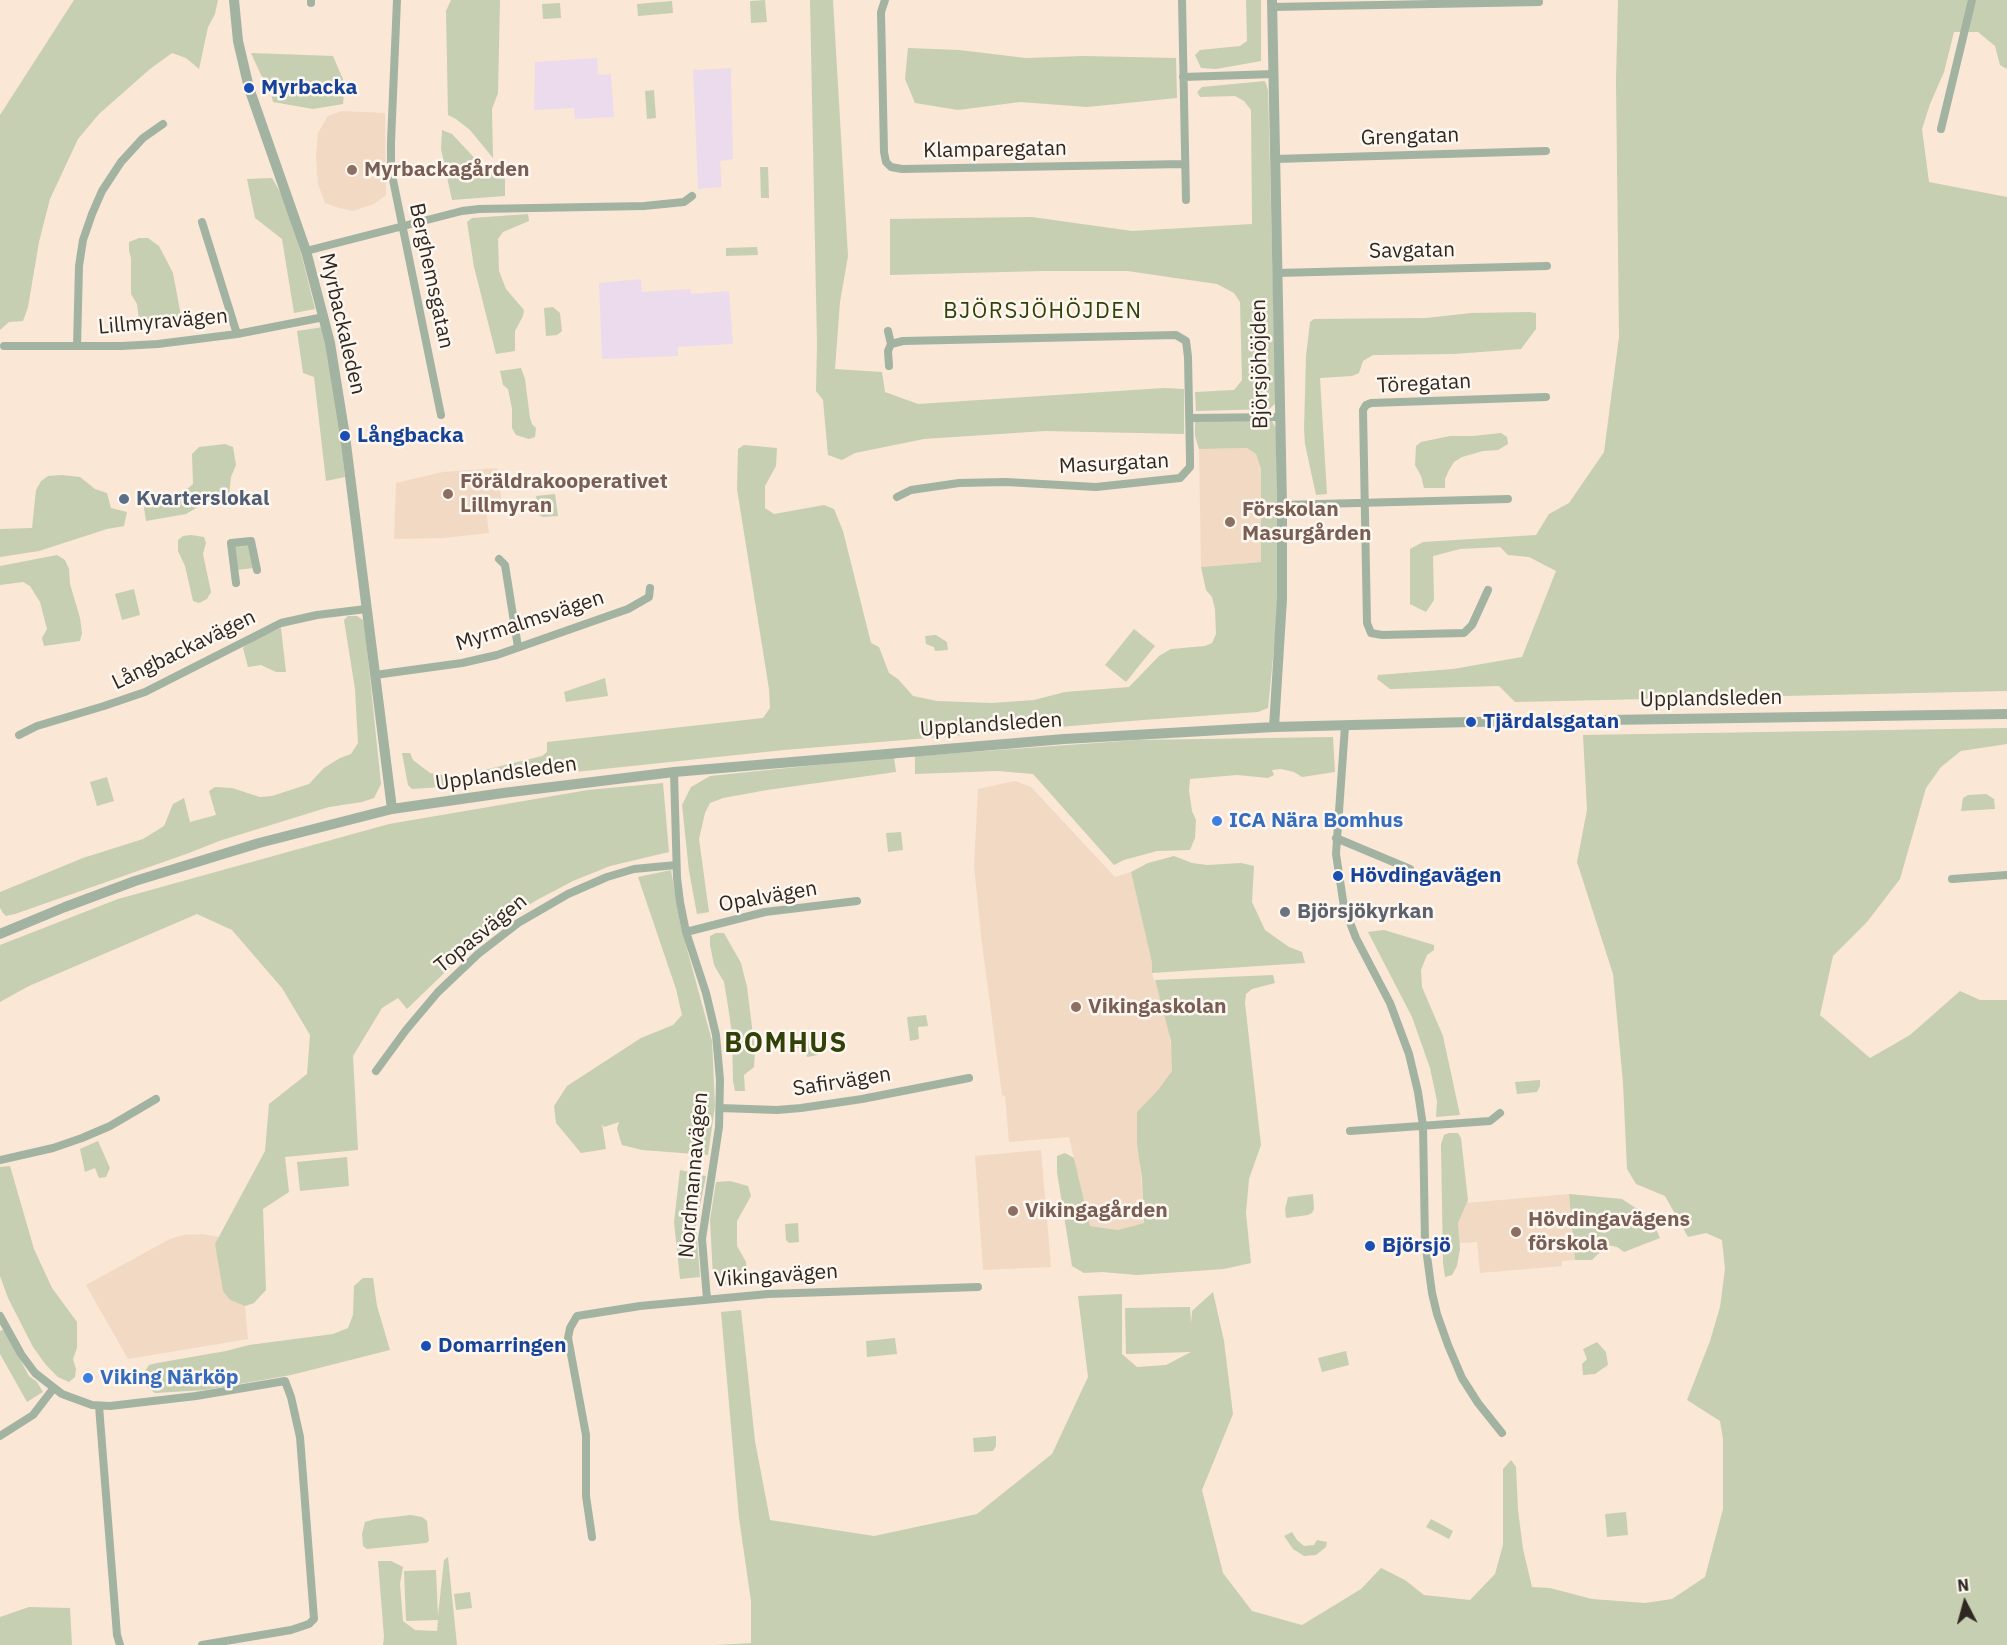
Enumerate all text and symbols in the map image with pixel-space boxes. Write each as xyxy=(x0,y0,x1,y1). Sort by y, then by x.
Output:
place label: Myrbacka xyxy=(261,75,358,101)
marker: Myrbacka xyxy=(242,81,256,95)
street label: Grengatan xyxy=(1360,123,1460,151)
street label: Klamparegatan xyxy=(923,136,1067,164)
place label: Myrbackagården xyxy=(364,157,530,183)
marker: Myrbackagården xyxy=(345,163,359,177)
street label: Berghemsgatan xyxy=(403,201,459,351)
street label: Savgatan xyxy=(1369,238,1455,264)
street label: Myrbackaleden xyxy=(313,251,371,397)
district label: BJÖRSJÖHÖJDEN xyxy=(943,299,1143,325)
street label: Björsjöhöjden xyxy=(1246,299,1274,429)
street label: Lillmyravägen xyxy=(97,304,229,340)
street label: Töregatan xyxy=(1376,369,1472,399)
place label: Långbacka xyxy=(357,423,464,449)
marker: Långbacka xyxy=(338,429,352,443)
street label: Masurgatan xyxy=(1058,449,1170,479)
place label: Föräldrakooperativet Lillmyran xyxy=(460,469,668,519)
place label: Kvarterslokal xyxy=(136,486,269,512)
marker: Föräldrakooperativet Lillmyran xyxy=(441,487,455,501)
marker: Kvarterslokal xyxy=(117,492,131,506)
place label: Förskolan Masurgården xyxy=(1242,497,1371,547)
marker: Förskolan Masurgården xyxy=(1223,515,1237,529)
street label: Myrmalmsvägen xyxy=(453,585,607,657)
street label: Långbackavägen xyxy=(108,604,260,696)
street label: Upplandsleden xyxy=(1639,685,1783,713)
street label: Upplandsleden xyxy=(919,707,1063,743)
place label: Tjärdalsgatan xyxy=(1483,709,1619,735)
marker: Tjärdalsgatan xyxy=(1464,715,1478,729)
street label: Upplandsleden xyxy=(434,752,578,796)
place label: ICA Nära Bomhus xyxy=(1229,808,1403,834)
marker: ICA Nära Bomhus xyxy=(1210,814,1224,828)
place label: Hövdingavägen xyxy=(1350,863,1501,889)
marker: Hövdingavägen xyxy=(1331,869,1345,883)
street label: Opalvägen xyxy=(717,876,819,918)
street label: Topasvägen xyxy=(430,889,532,979)
place label: Björsjökyrkan xyxy=(1297,899,1434,925)
marker: Björsjökyrkan xyxy=(1278,905,1292,919)
place label: Vikingaskolan xyxy=(1088,994,1227,1020)
marker: Vikingaskolan xyxy=(1069,1000,1083,1014)
district label: BOMHUS xyxy=(724,1028,848,1060)
street label: Safirvägen xyxy=(791,1062,893,1102)
street label: Nordmannavägen xyxy=(674,1091,714,1259)
place label: Vikingagården xyxy=(1025,1198,1168,1224)
marker: Vikingagården xyxy=(1006,1204,1020,1218)
place label: Hövdingavägens förskola xyxy=(1528,1207,1690,1257)
marker: Hövdingavägens förskola xyxy=(1509,1225,1523,1239)
place label: Björsjö xyxy=(1382,1233,1451,1259)
marker: Björsjö xyxy=(1363,1239,1377,1253)
street label: Vikingavägen xyxy=(713,1259,839,1293)
place label: Domarringen xyxy=(438,1333,566,1359)
marker: Domarringen xyxy=(419,1339,433,1353)
place label: Viking Närköp xyxy=(100,1365,239,1391)
marker: Viking Närköp xyxy=(81,1371,95,1385)
north arrow xyxy=(1935,1573,1995,1633)
text: N xyxy=(1956,1575,1970,1596)

